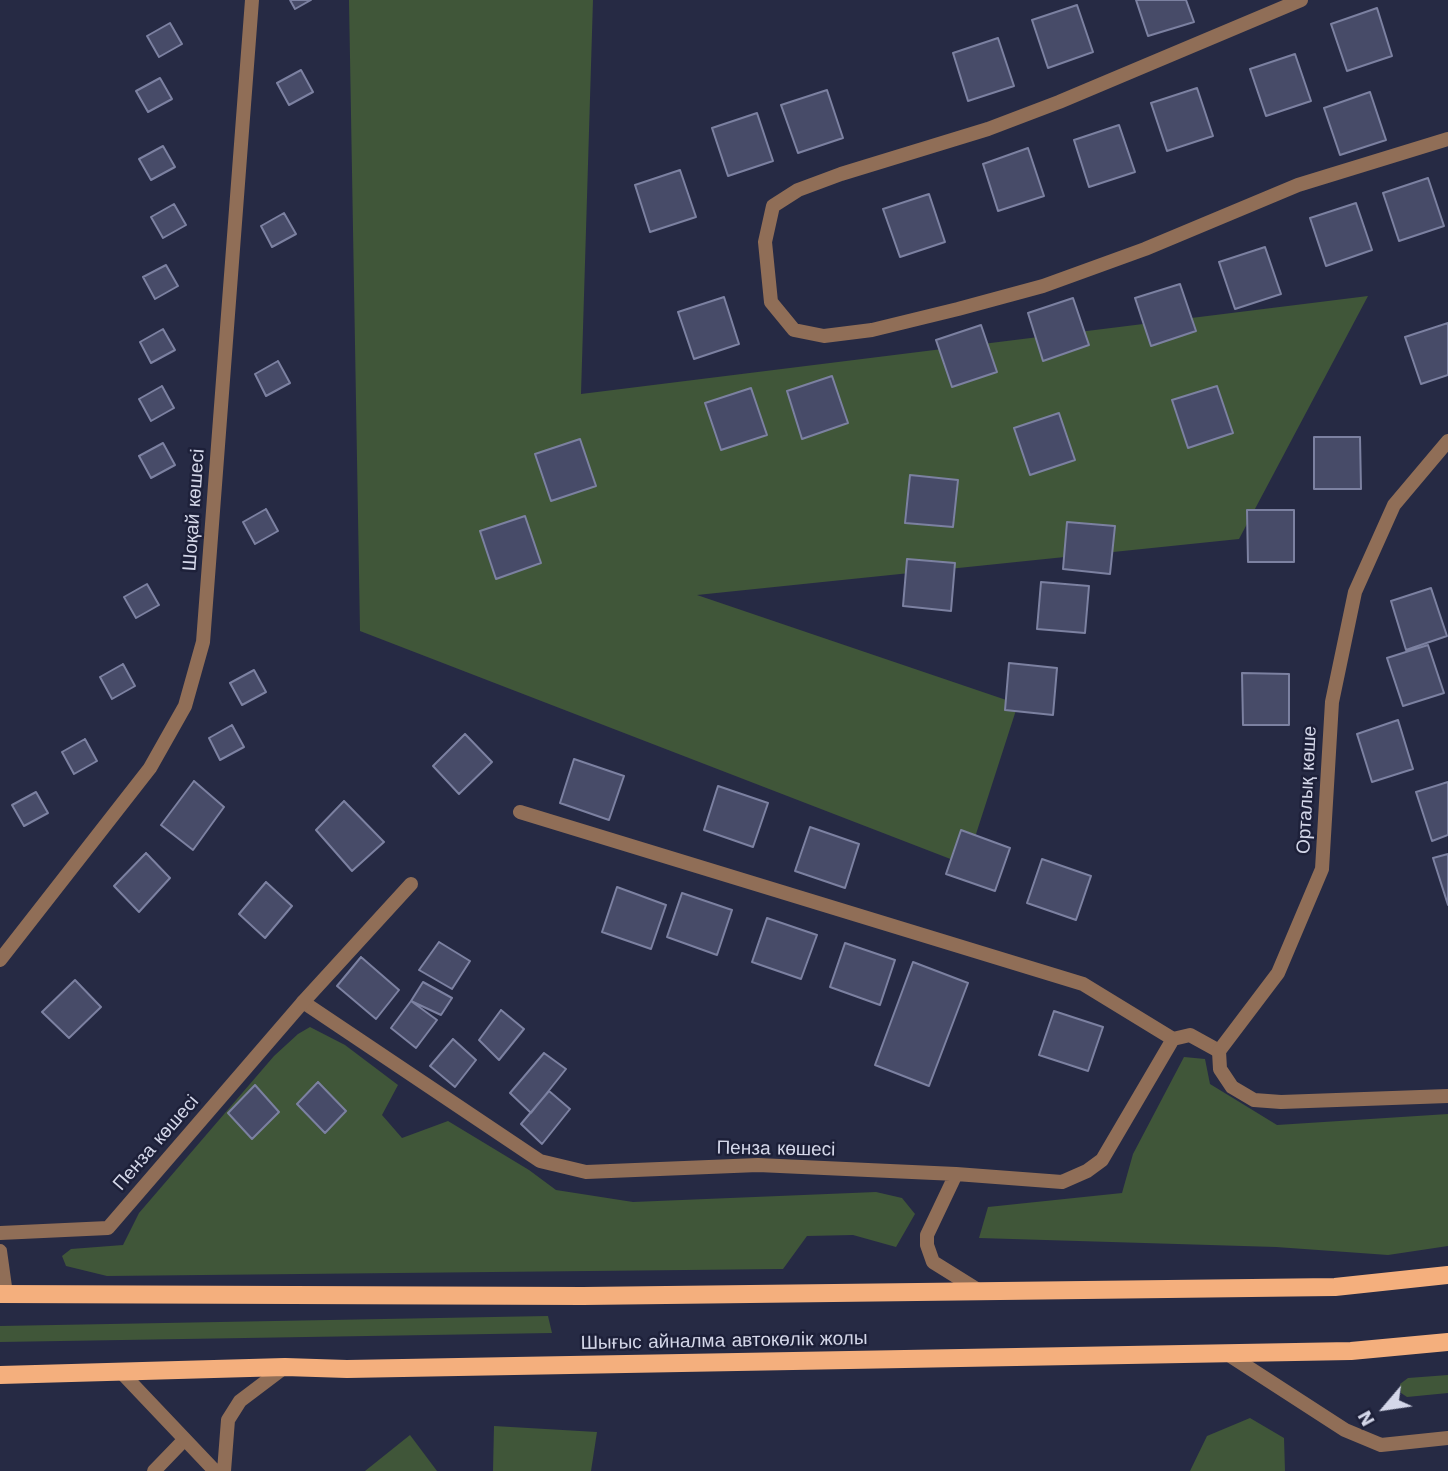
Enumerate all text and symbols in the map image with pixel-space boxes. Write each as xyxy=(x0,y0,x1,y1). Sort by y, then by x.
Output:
street label: Шоқай көшесі xyxy=(178,448,210,572)
street label: Орталық көше xyxy=(1292,725,1322,855)
street label: Пенза көшесі xyxy=(108,1091,204,1195)
street label: Пенза көшесі xyxy=(716,1137,836,1161)
street label: Шығыс айналма автокөлік жолы xyxy=(580,1327,868,1355)
north arrow xyxy=(1350,1373,1420,1443)
text: N xyxy=(1353,1407,1380,1430)

